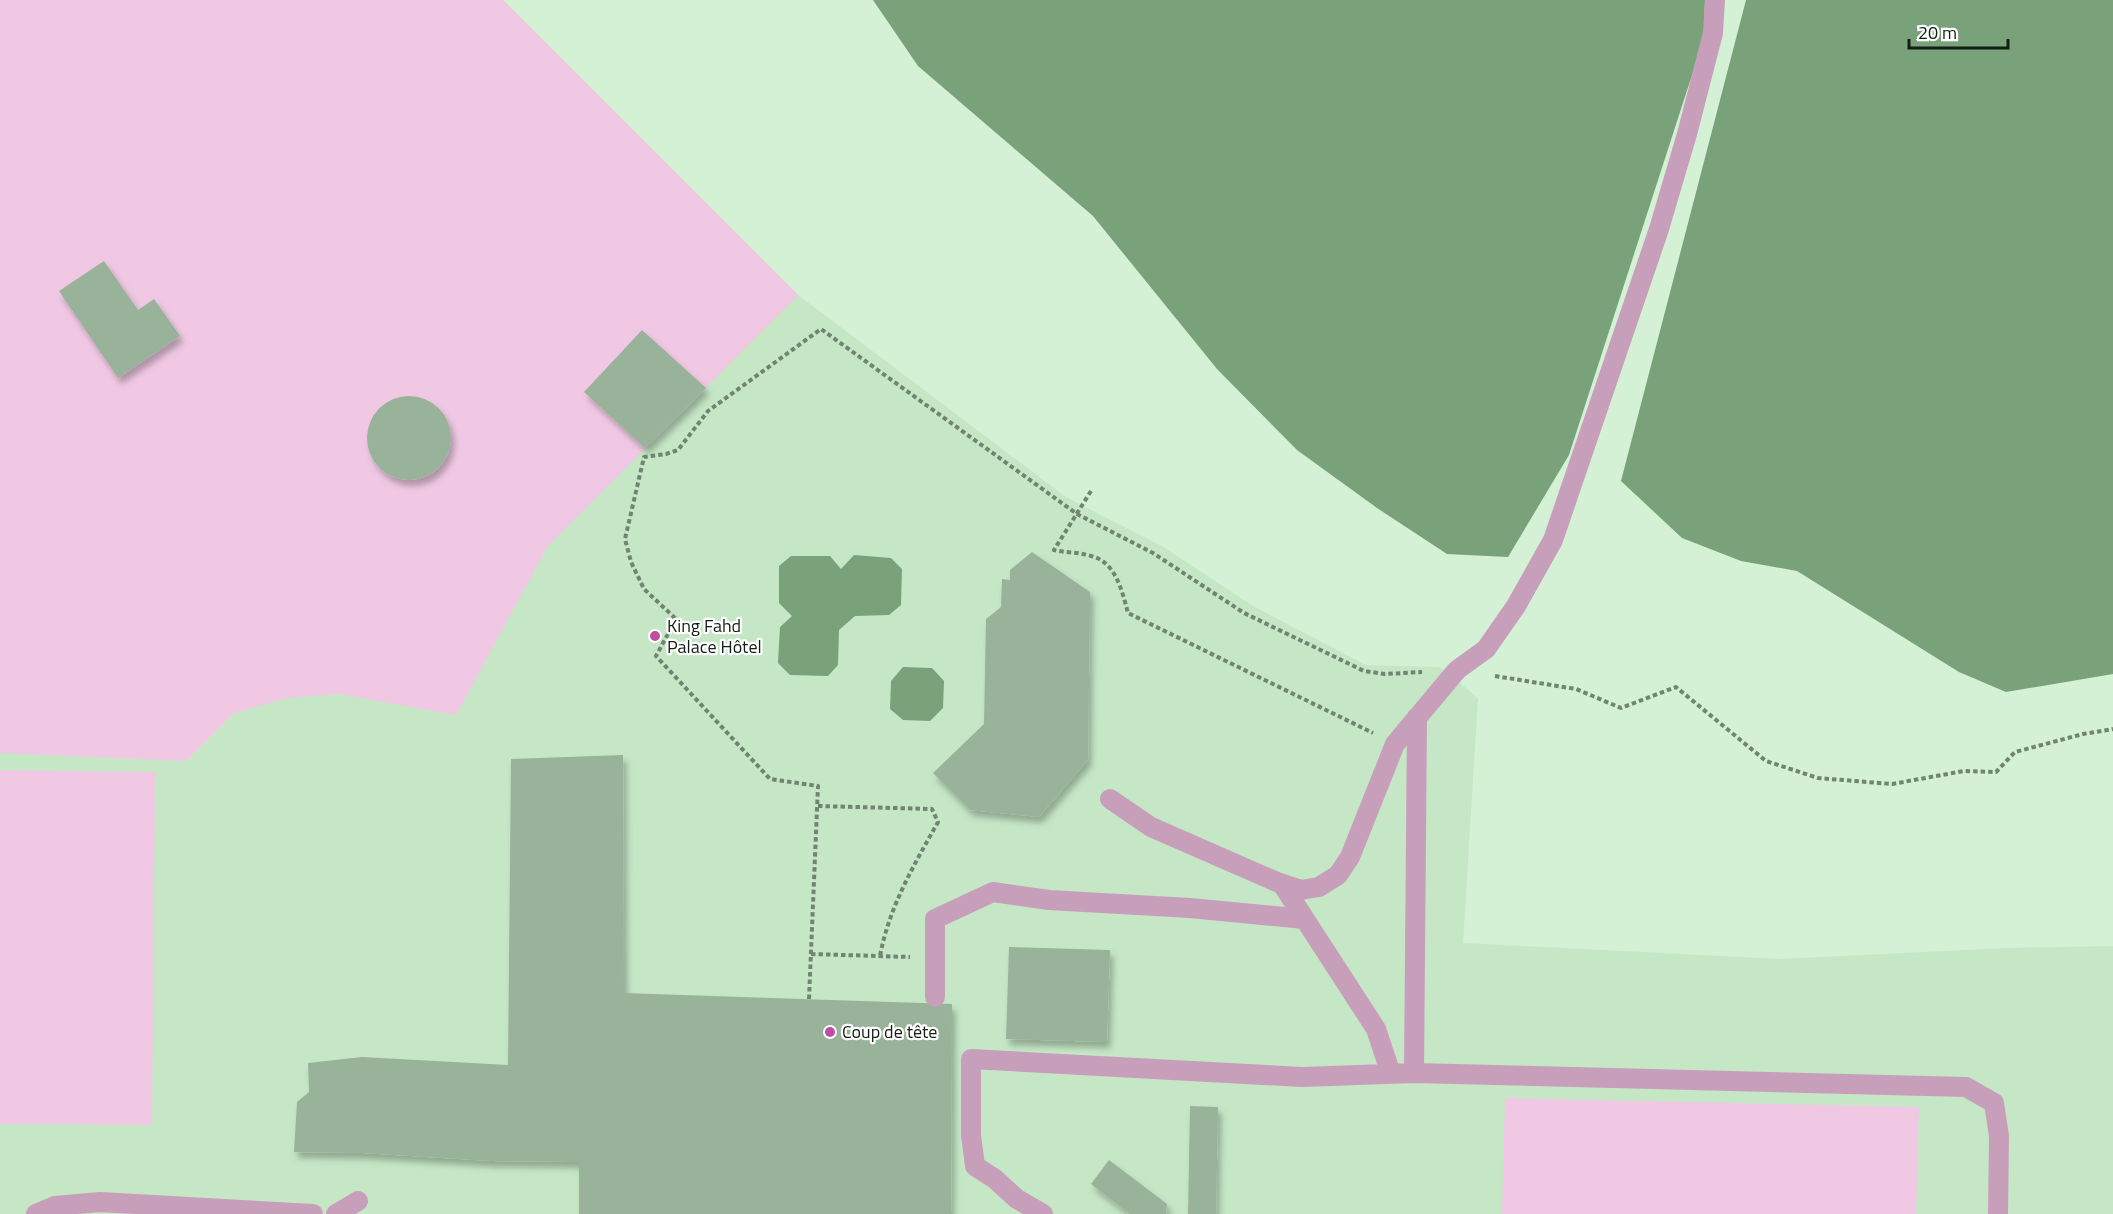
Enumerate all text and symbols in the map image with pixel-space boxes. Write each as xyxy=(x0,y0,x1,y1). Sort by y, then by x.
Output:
scale bar xyxy=(1909,12,2008,50)
text: 20 m xyxy=(1918,19,1957,46)
place label: King Fahd Palace Hôtel xyxy=(667,612,762,660)
marker: King Fahd Palace Hôtel xyxy=(648,629,662,643)
place label: Coup de tête xyxy=(842,1018,937,1045)
marker: Coup de tête xyxy=(823,1025,837,1039)

